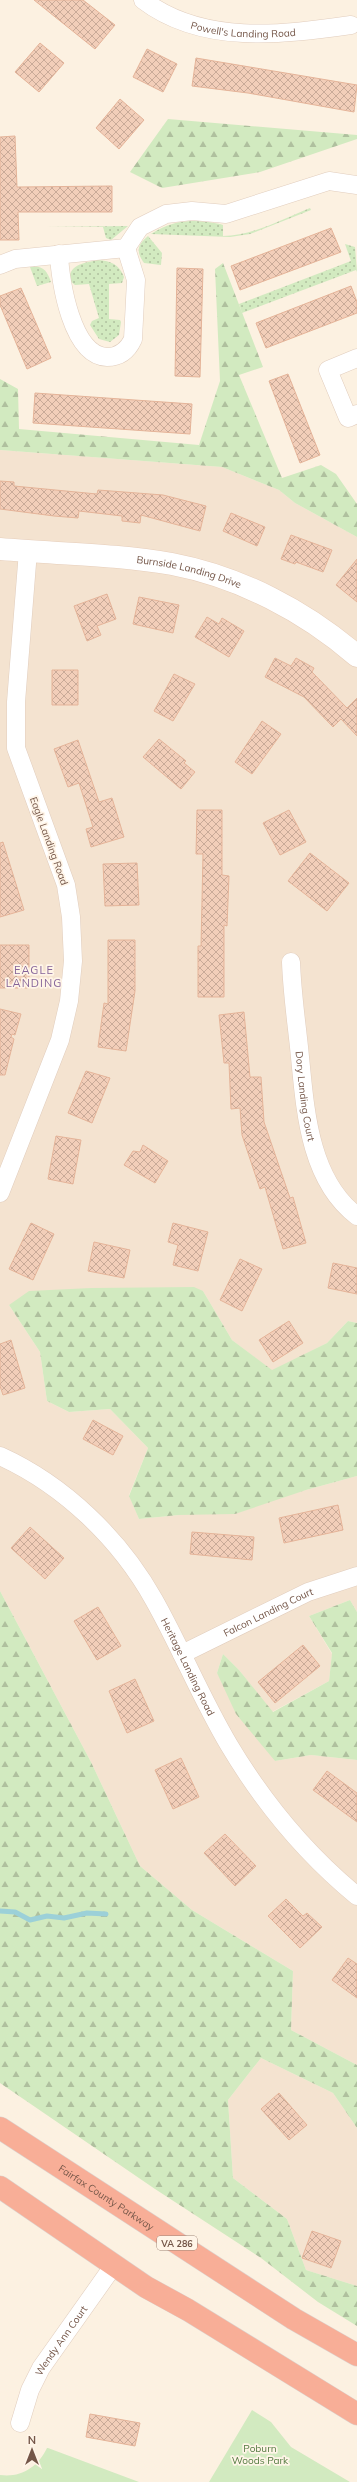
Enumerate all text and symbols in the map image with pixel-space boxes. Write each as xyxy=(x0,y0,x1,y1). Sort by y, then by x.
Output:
street label: Powell's Landing Road xyxy=(189,18,296,40)
street label: Burnside Landing Drive xyxy=(136,552,244,591)
street label: Eagle Landing Road xyxy=(27,795,71,887)
district label: EAGLE LANDING xyxy=(6,963,62,990)
street label: Dory Landing Court xyxy=(293,1050,319,1143)
street label: Falcon Landing Court xyxy=(221,1584,315,1639)
street label: Heritage Landing Road xyxy=(158,1615,218,1718)
street label: Fairfax County Parkway xyxy=(56,2161,157,2233)
road number: VA 286 xyxy=(157,2236,197,2250)
street label: Wendy Ann Court xyxy=(32,2302,90,2378)
north arrow xyxy=(12,2430,52,2470)
text: N xyxy=(28,2433,36,2447)
park label: Poburn Woods Park xyxy=(232,2442,289,2467)

